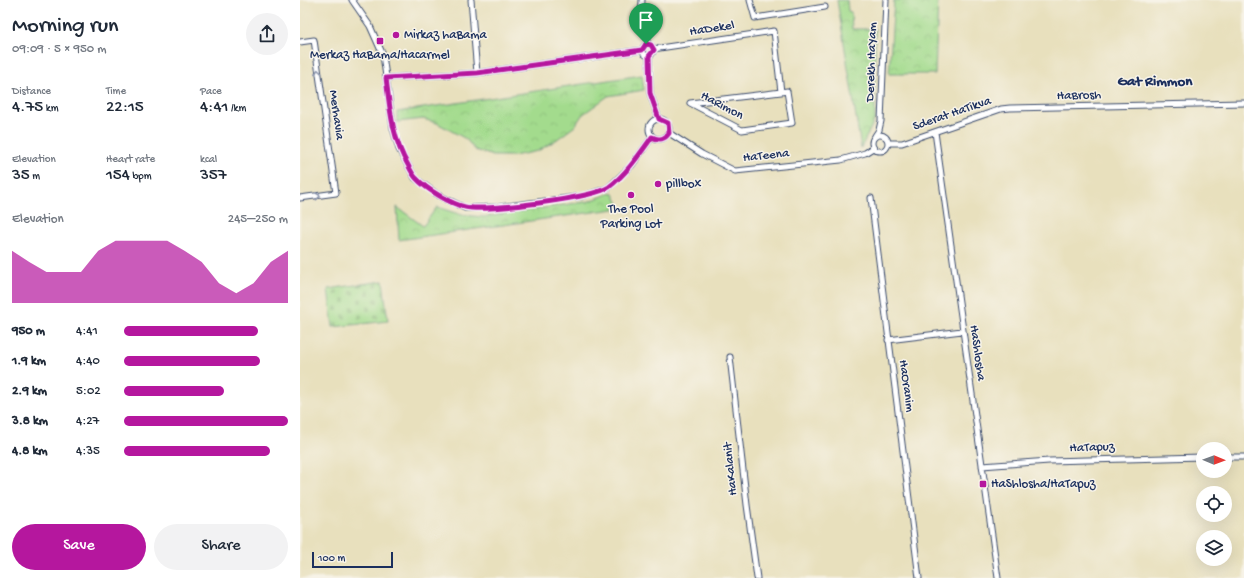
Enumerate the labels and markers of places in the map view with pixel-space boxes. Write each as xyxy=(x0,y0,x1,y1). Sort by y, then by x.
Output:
pin xyxy=(629,3,663,44)
place label: Mirkaz haBama xyxy=(404,28,488,43)
marker: Mirkaz haBama xyxy=(391,30,401,40)
marker: Merkaz HaBama/Hacarmel xyxy=(375,36,385,46)
place label: Merkaz HaBama/Hacarmel xyxy=(310,48,450,63)
place label: pillbox xyxy=(665,177,702,192)
marker: pillbox xyxy=(653,179,663,189)
marker: The Pool Parking Lot xyxy=(626,190,636,200)
place label: The Pool Parking Lot xyxy=(599,202,663,232)
place label: HaShlosha/HaTapuz xyxy=(991,477,1097,492)
marker: HaShlosha/HaTapuz xyxy=(978,479,988,489)

